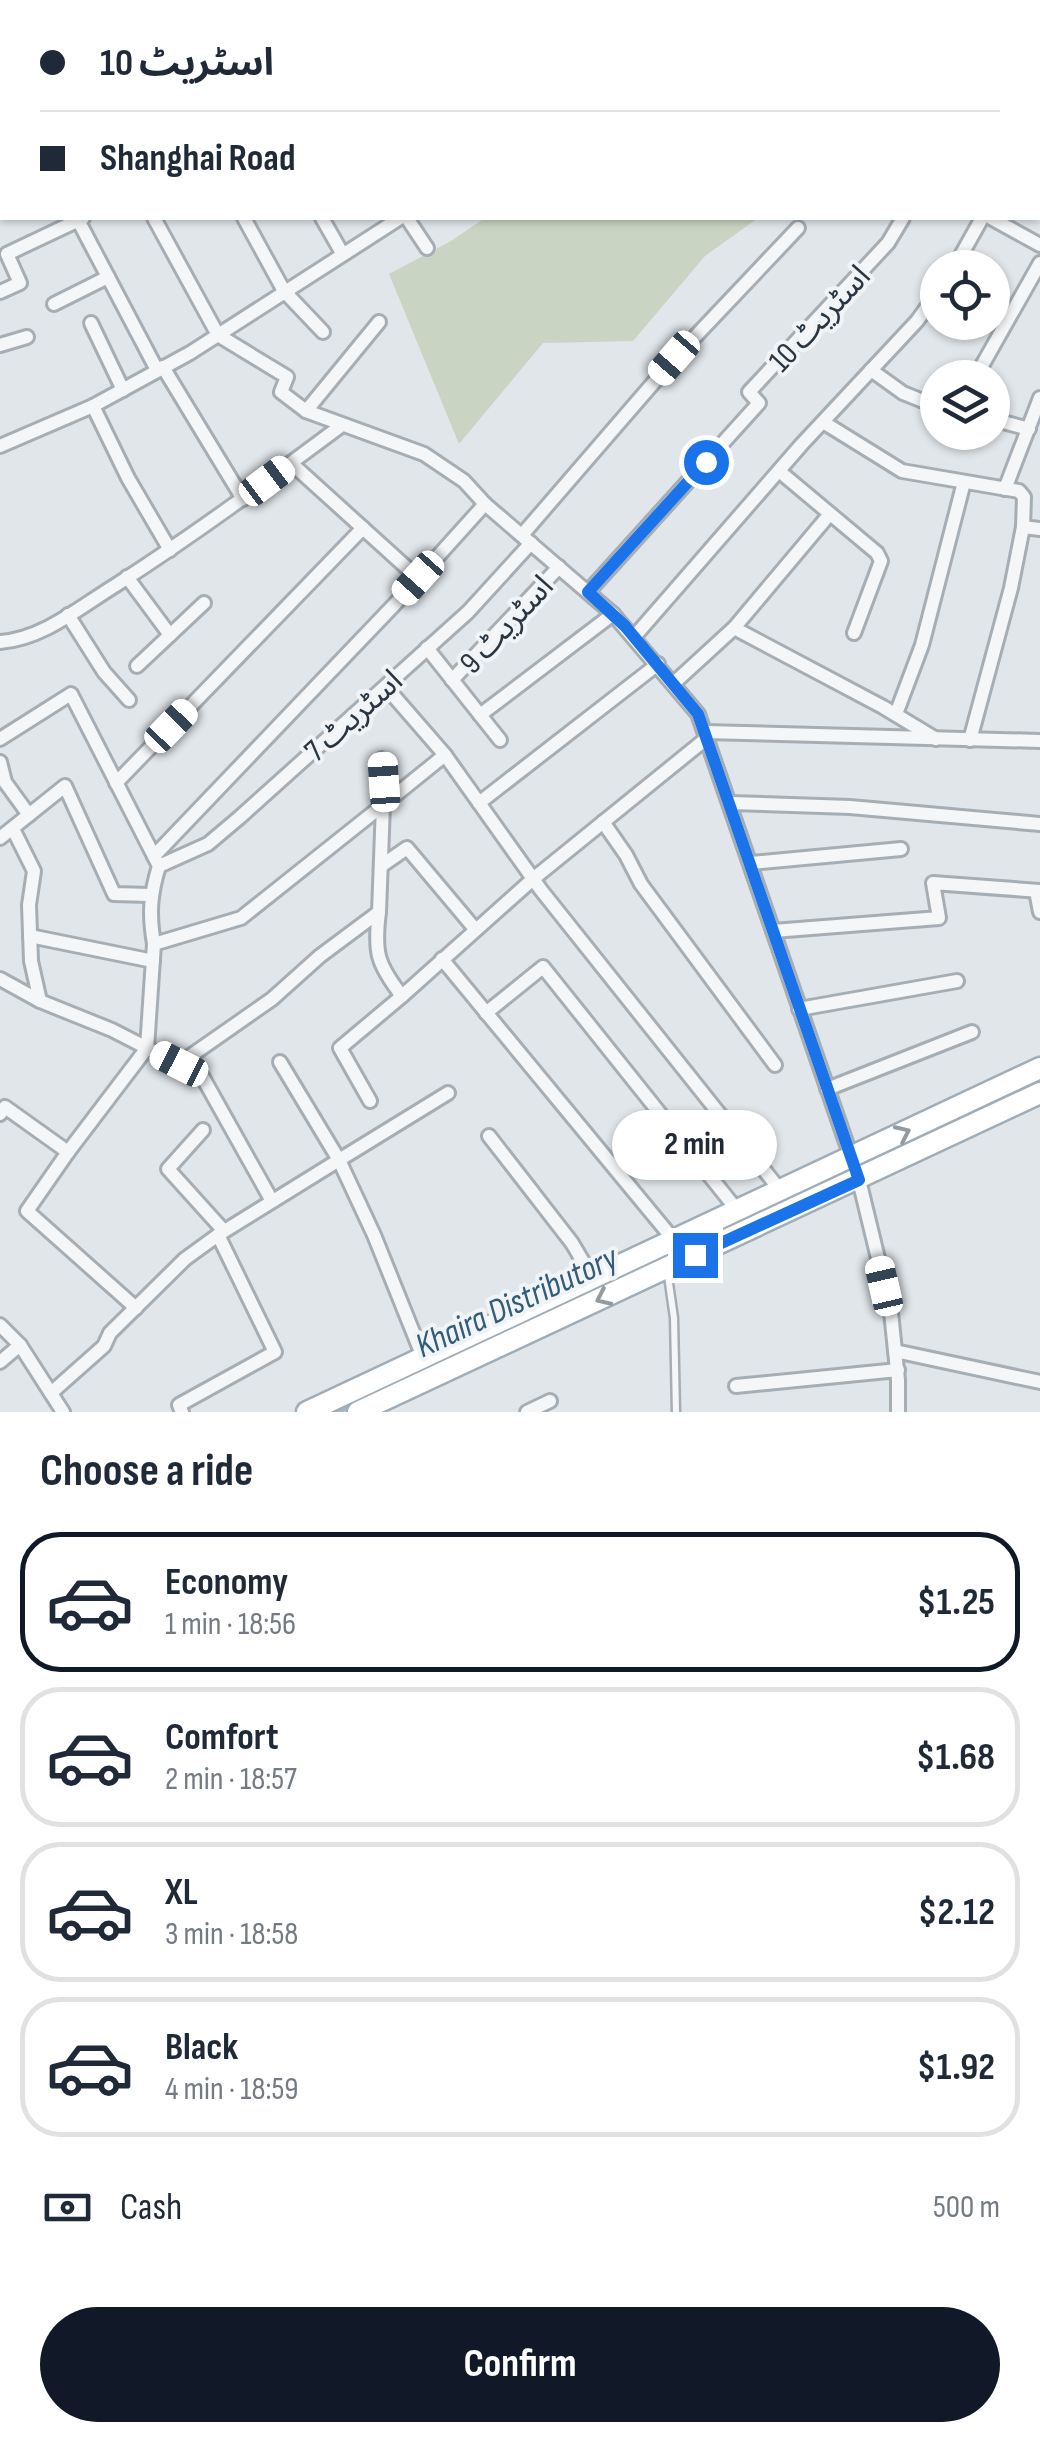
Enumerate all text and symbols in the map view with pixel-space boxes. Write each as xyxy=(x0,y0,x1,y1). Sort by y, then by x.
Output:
text: اسٹریٹ 10 xyxy=(100,41,274,86)
text: Shanghai Road xyxy=(100,136,295,181)
map controls xyxy=(920,250,1010,450)
button: locate xyxy=(920,250,1010,340)
street label: اسٹریٹ 10 xyxy=(761,258,879,380)
car xyxy=(643,326,705,390)
button: layers xyxy=(920,360,1010,450)
route start xyxy=(684,440,729,485)
car xyxy=(234,451,300,511)
car xyxy=(387,546,449,610)
street label: اسٹریٹ 9 xyxy=(452,568,562,682)
street label: اسٹریٹ 7 xyxy=(297,662,411,770)
car xyxy=(139,694,203,758)
car xyxy=(367,751,401,813)
car xyxy=(145,1037,213,1091)
callout: 2 min xyxy=(612,1110,778,1180)
text: 2 min xyxy=(664,1125,725,1164)
one-way arrow xyxy=(893,1126,911,1146)
route end xyxy=(673,1233,718,1278)
water label: Khaira Distributory xyxy=(409,1236,626,1368)
car xyxy=(863,1253,905,1319)
one-way arrow xyxy=(595,1285,613,1305)
text: Choose a ride xyxy=(40,1444,253,1499)
icon: car xyxy=(45,1557,135,1647)
text: Economy xyxy=(165,1560,288,1605)
text: $1.25 xyxy=(917,1580,995,1625)
text: 1 min · 18:56 xyxy=(165,1605,296,1644)
icon: car xyxy=(45,1712,135,1802)
text: Comfort xyxy=(165,1715,279,1760)
text: $1.68 xyxy=(916,1735,995,1780)
text: 2 min · 18:57 xyxy=(165,1760,297,1799)
icon: car xyxy=(45,1867,135,1957)
text: XL xyxy=(165,1870,198,1915)
text: $2.12 xyxy=(918,1890,995,1935)
text: 3 min · 18:58 xyxy=(165,1915,298,1954)
icon: car xyxy=(45,2022,135,2112)
text: Black xyxy=(165,2025,238,2070)
text: $1.92 xyxy=(917,2045,995,2090)
text: 4 min · 18:59 xyxy=(165,2070,298,2109)
icon: cash xyxy=(40,2180,95,2235)
text: Cash xyxy=(120,2185,182,2230)
text: 500 m xyxy=(933,2188,1000,2227)
button: Confirm xyxy=(40,2307,1000,2422)

